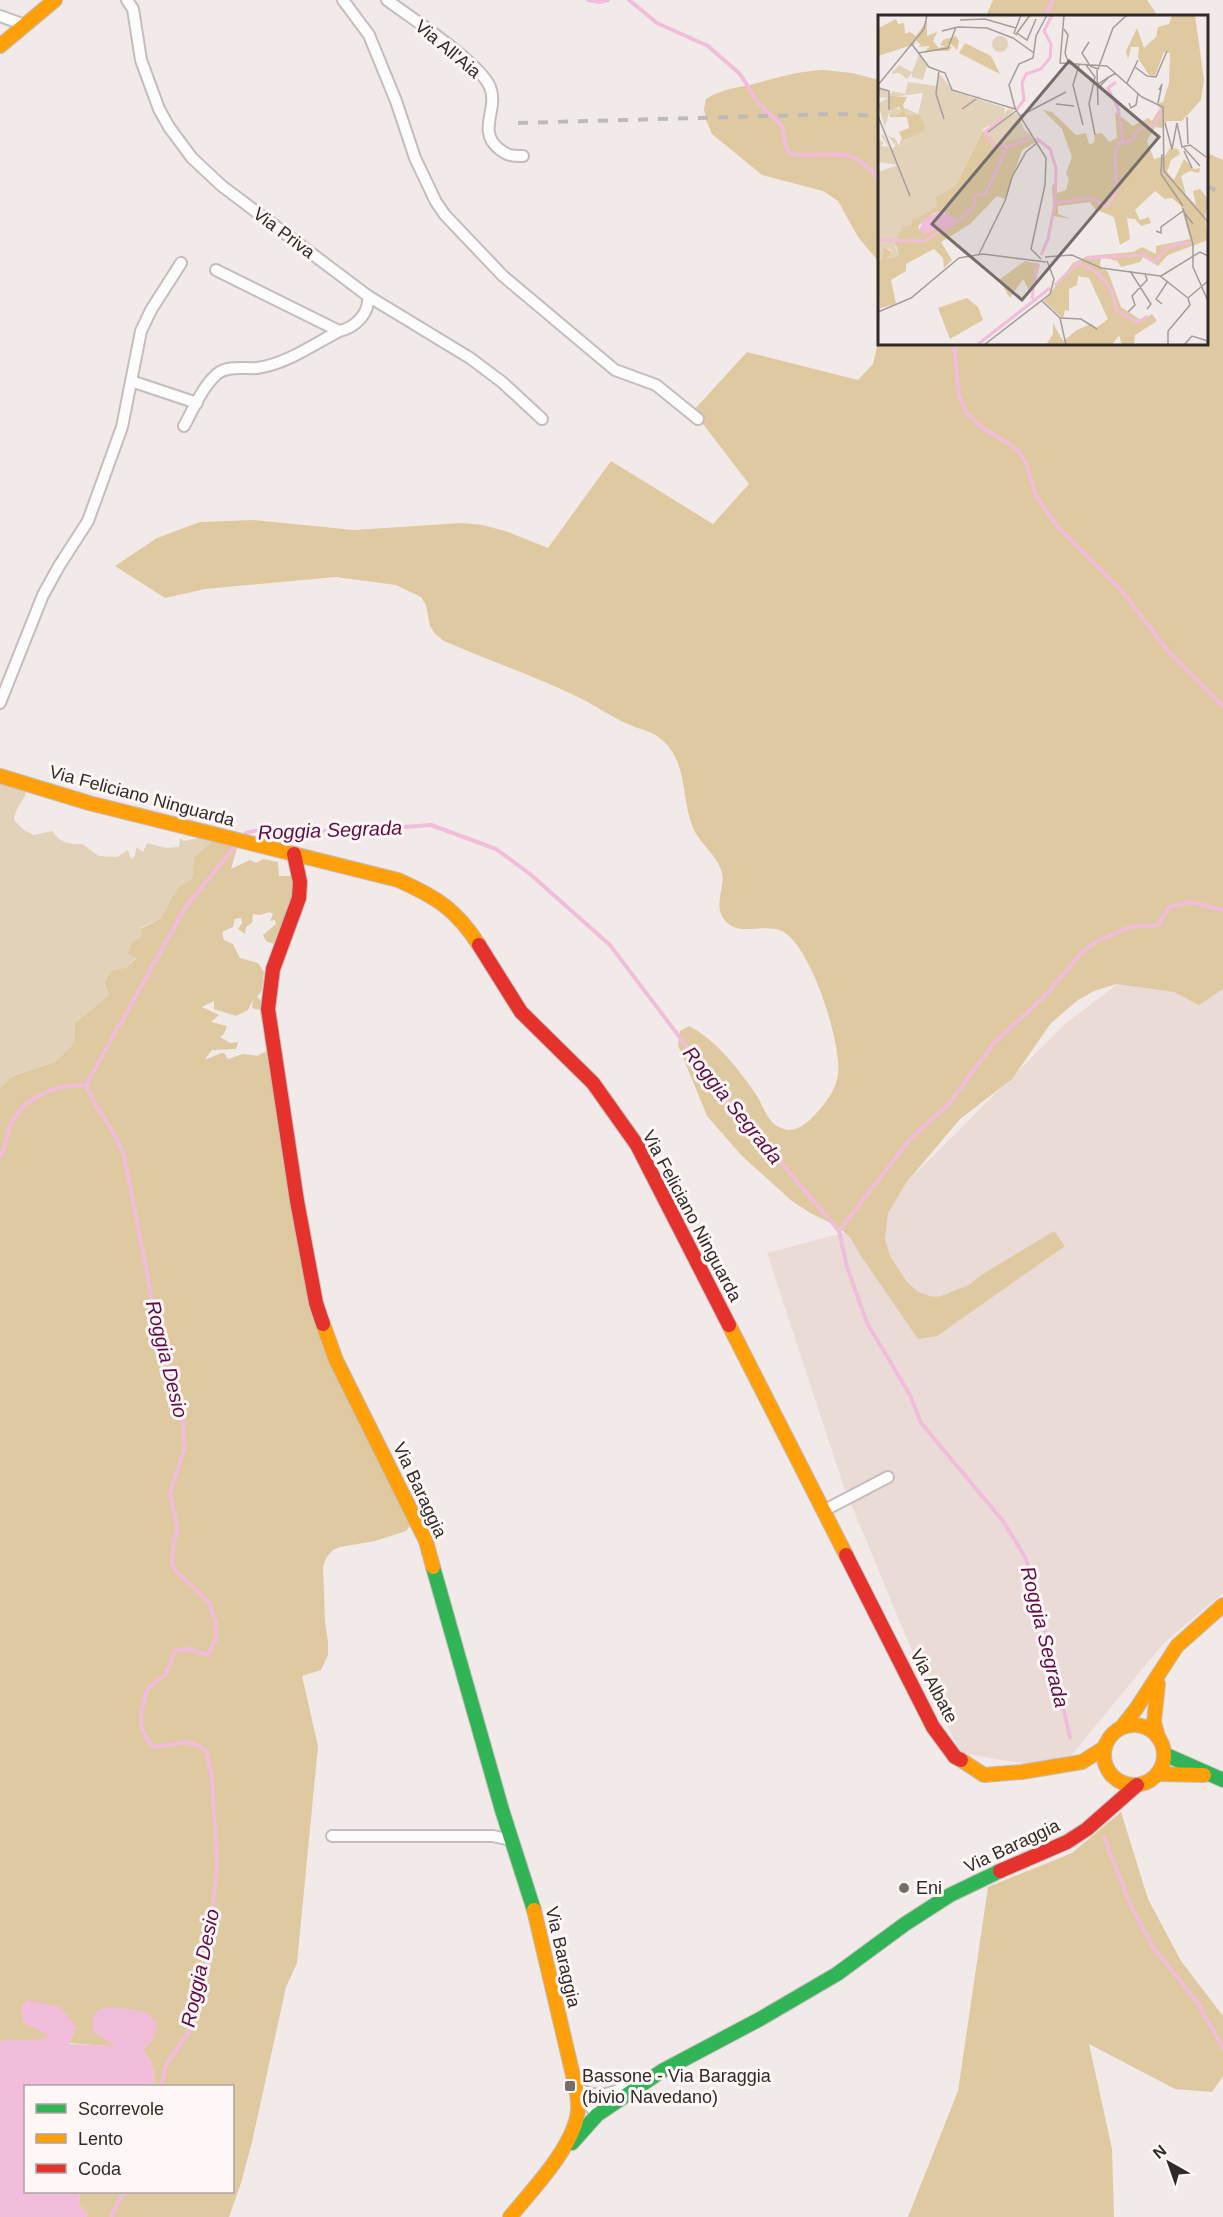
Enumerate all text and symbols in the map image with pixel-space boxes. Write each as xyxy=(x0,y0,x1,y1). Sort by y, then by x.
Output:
inset map xyxy=(878,15,1208,345)
street label: Via All'Aia xyxy=(411,16,486,83)
street label: Via Priva xyxy=(249,203,319,263)
street label: Via Feliciano Ninguarda xyxy=(47,762,238,831)
water label: Roggia Segrada xyxy=(257,816,403,844)
water label: Roggia Segrada xyxy=(679,1042,787,1168)
street label: Via Feliciano Ninguarda xyxy=(638,1127,746,1306)
water label: Roggia Desio xyxy=(142,1298,192,1420)
street label: Via Baraggia xyxy=(389,1439,451,1542)
water label: Roggia Segrada xyxy=(1017,1564,1073,1710)
street label: Via Albate xyxy=(906,1646,962,1726)
street label: Via Baraggia xyxy=(961,1815,1064,1877)
place label: Eni xyxy=(916,1878,942,1898)
marker: Eni xyxy=(897,1881,911,1895)
street label: Via Baraggia xyxy=(542,1905,585,2010)
water label: Roggia Desio xyxy=(177,1907,223,2029)
place label: Bassone - Via Baraggia (bivio Navedano) xyxy=(582,2066,772,2107)
marker: Bassone - Via Baraggia (bivio Navedano) xyxy=(563,2079,577,2093)
legend xyxy=(24,2085,234,2193)
text: Scorrevole xyxy=(78,2099,164,2119)
text: Lento xyxy=(78,2129,123,2149)
north arrow xyxy=(1139,2133,1199,2193)
text: N xyxy=(1150,2142,1170,2162)
text: Coda xyxy=(78,2159,122,2179)

